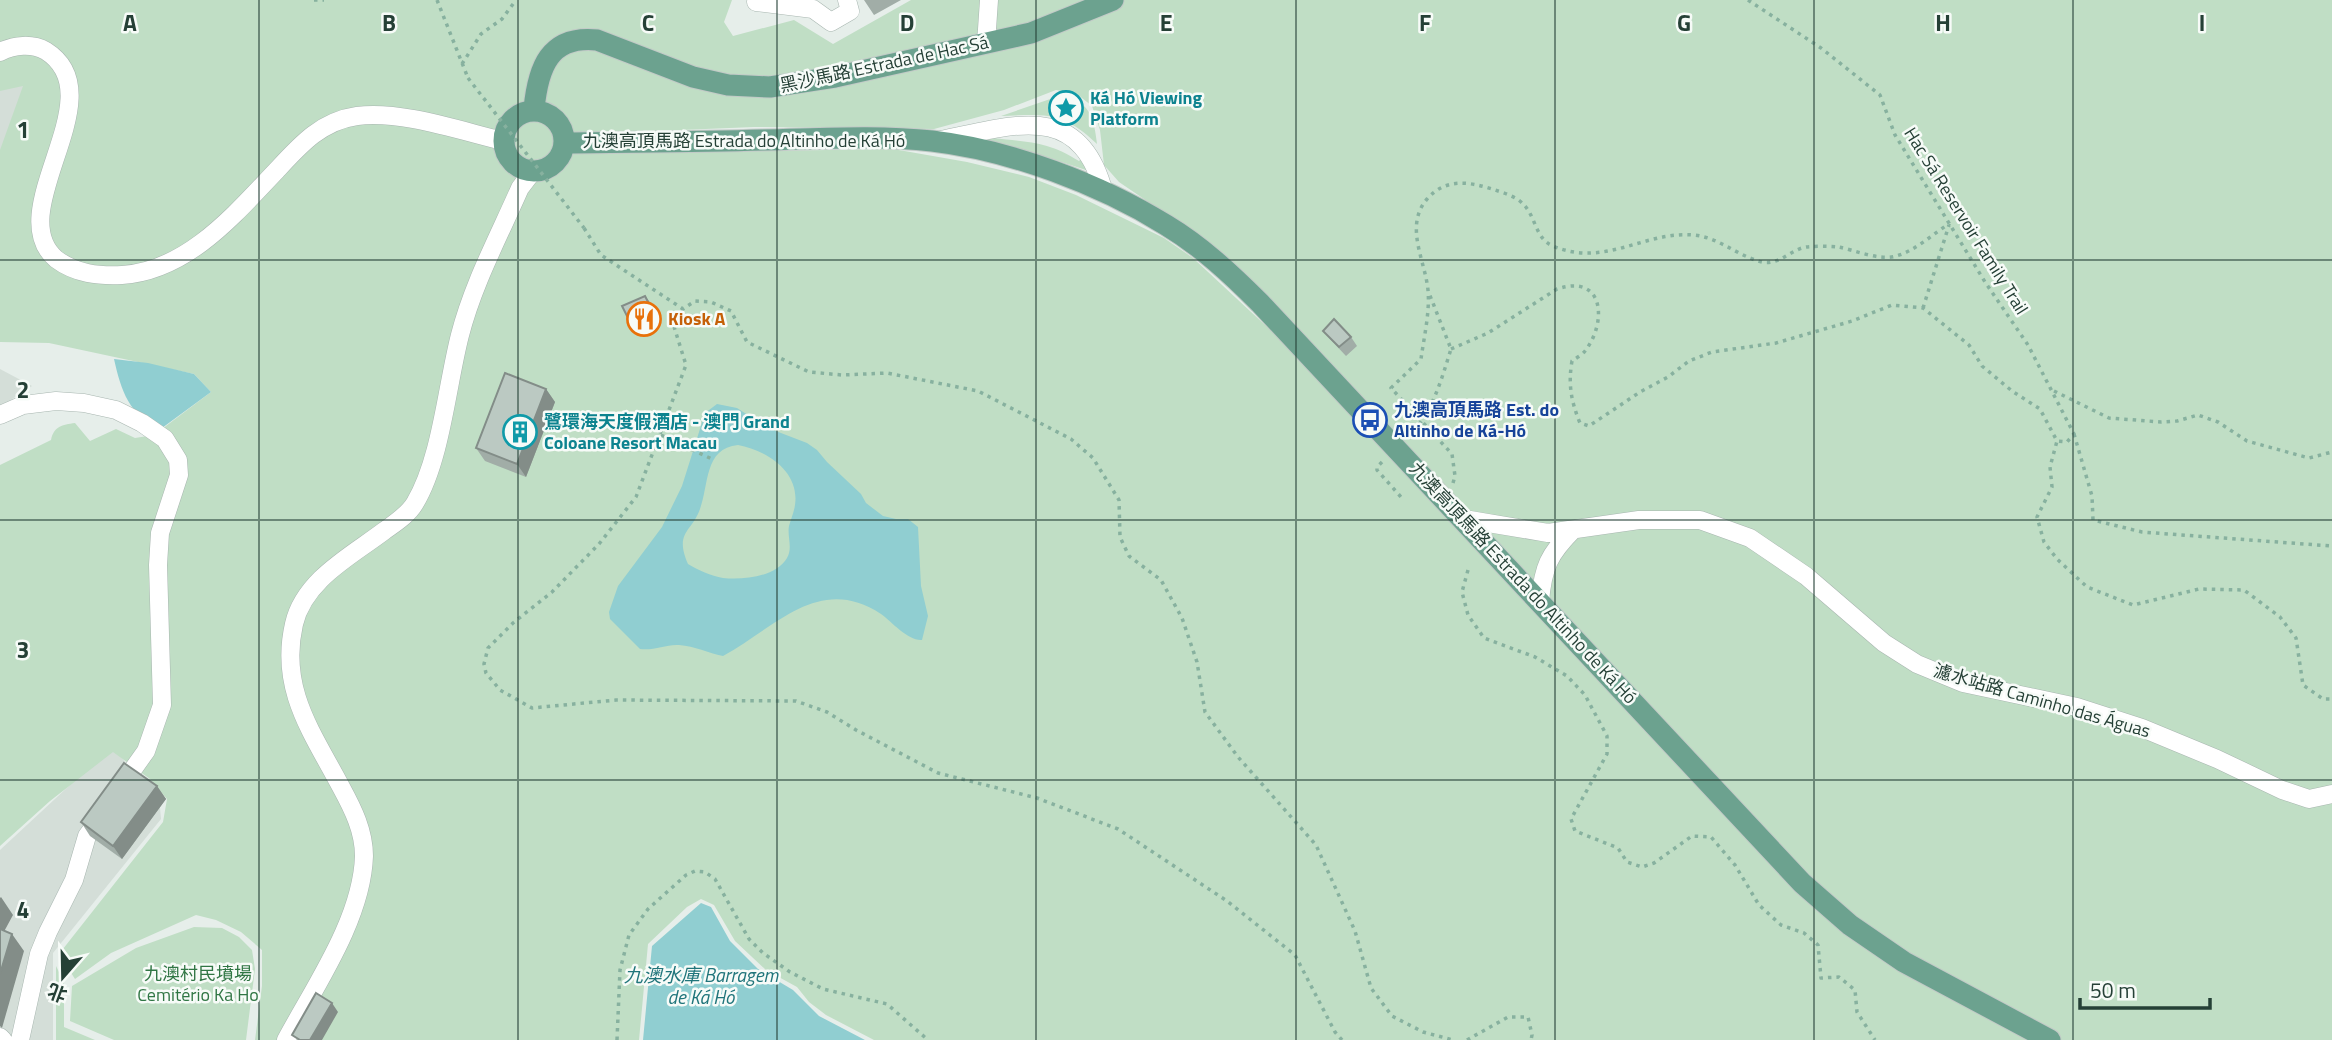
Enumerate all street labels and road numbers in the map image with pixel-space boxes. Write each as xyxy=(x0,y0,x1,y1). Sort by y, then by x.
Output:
street label: 黑沙馬路 Estrada de Hac Sá xyxy=(777,28,991,99)
street label: Hac Sá Reservoir Family Trail xyxy=(1898,122,2035,320)
street label: 九澳高頂馬路 Estrada do Altinho de Ká Hó xyxy=(583,127,905,154)
street label: 九澳高頂馬路 Estrada do Altinho de Ká Hó xyxy=(1403,455,1643,710)
street label: 濾水站路 Caminho das Águas xyxy=(1931,657,2154,744)

